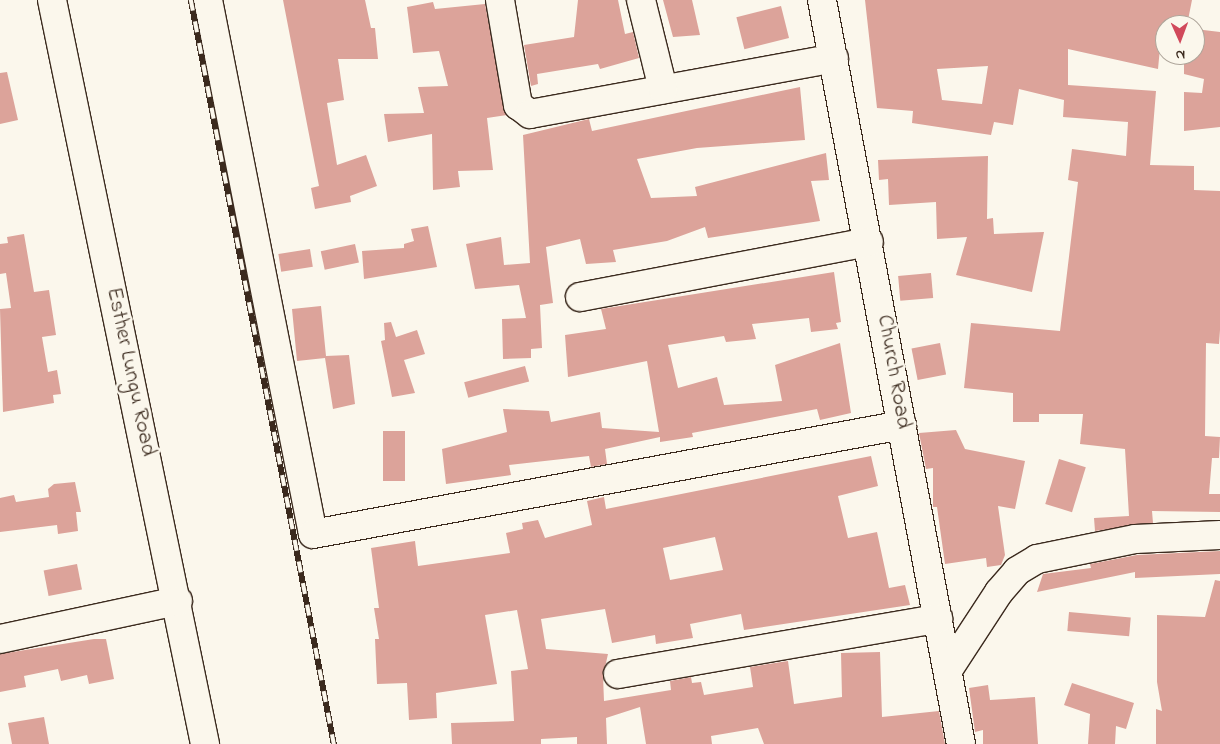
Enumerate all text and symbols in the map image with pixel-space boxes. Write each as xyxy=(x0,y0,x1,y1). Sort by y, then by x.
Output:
north arrow xyxy=(1155,15,1205,65)
text: N xyxy=(1175,44,1186,65)
street label: Esther Lungu Road xyxy=(99,285,161,459)
street label: Church Road xyxy=(870,313,916,431)

